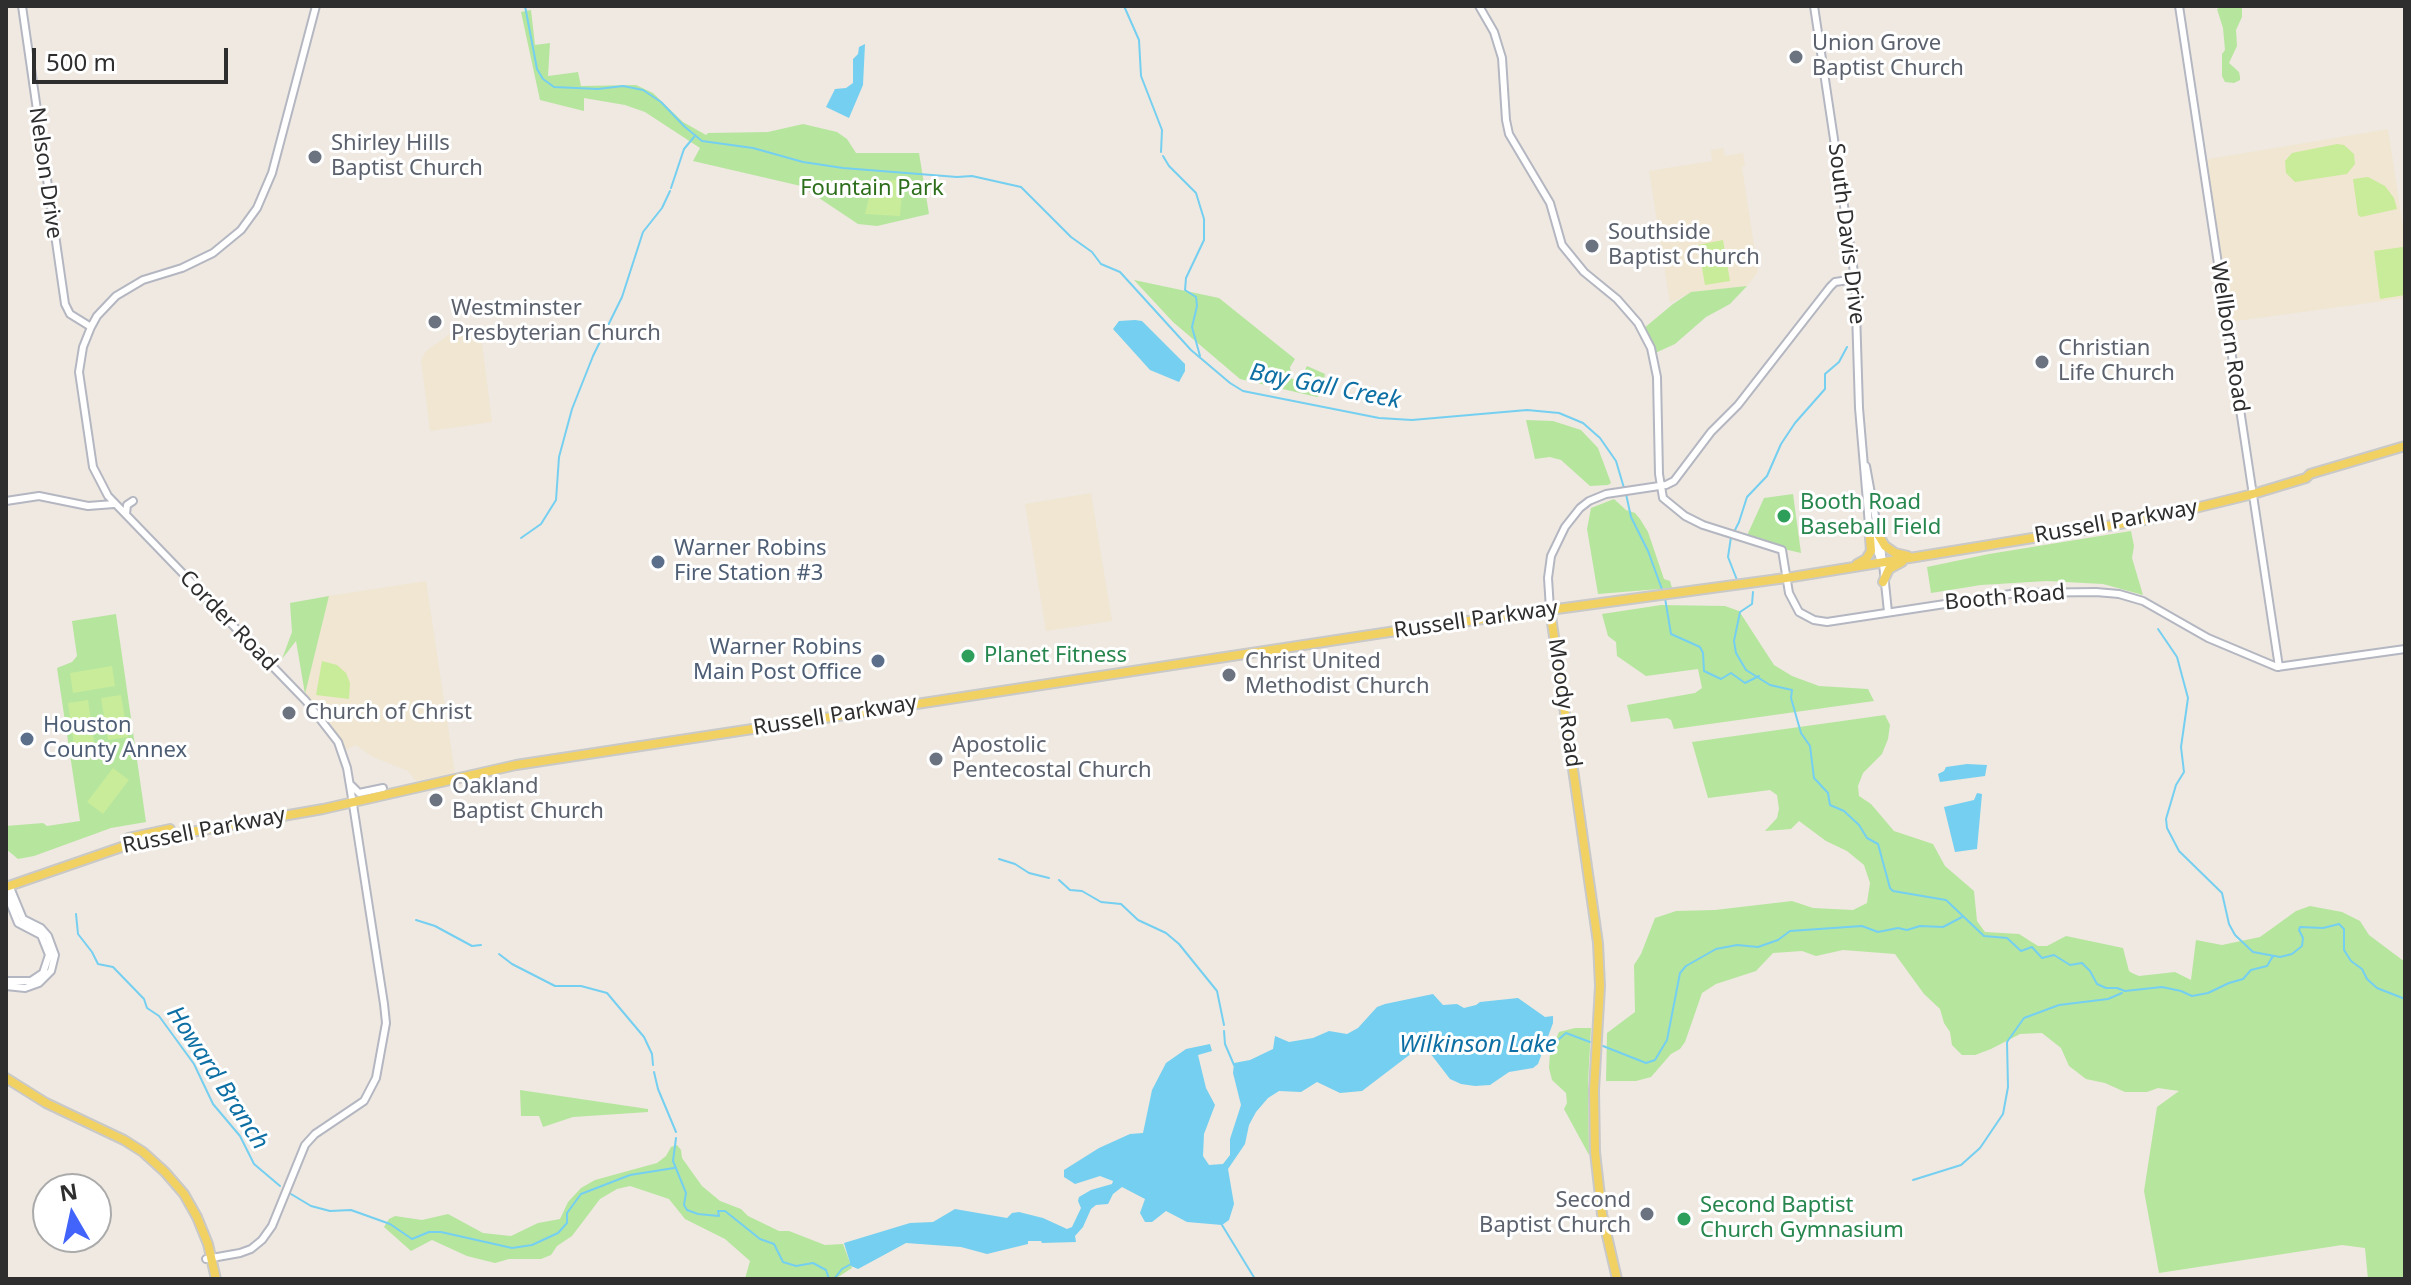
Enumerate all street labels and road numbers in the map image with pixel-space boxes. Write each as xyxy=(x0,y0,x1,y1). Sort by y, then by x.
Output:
street label: Nelson Drive xyxy=(23,106,67,240)
street label: South Davis Drive xyxy=(1822,142,1870,326)
street label: Wellborn Road xyxy=(2204,260,2254,414)
street label: Russell Parkway xyxy=(2032,495,2200,549)
street label: Corder Road xyxy=(174,565,282,677)
street label: Booth Road xyxy=(1944,580,2066,616)
street label: Russell Parkway xyxy=(1392,595,1560,645)
street label: Moody Road xyxy=(1542,637,1586,769)
street label: Russell Parkway xyxy=(751,690,919,742)
street label: Russell Parkway xyxy=(120,802,288,860)

